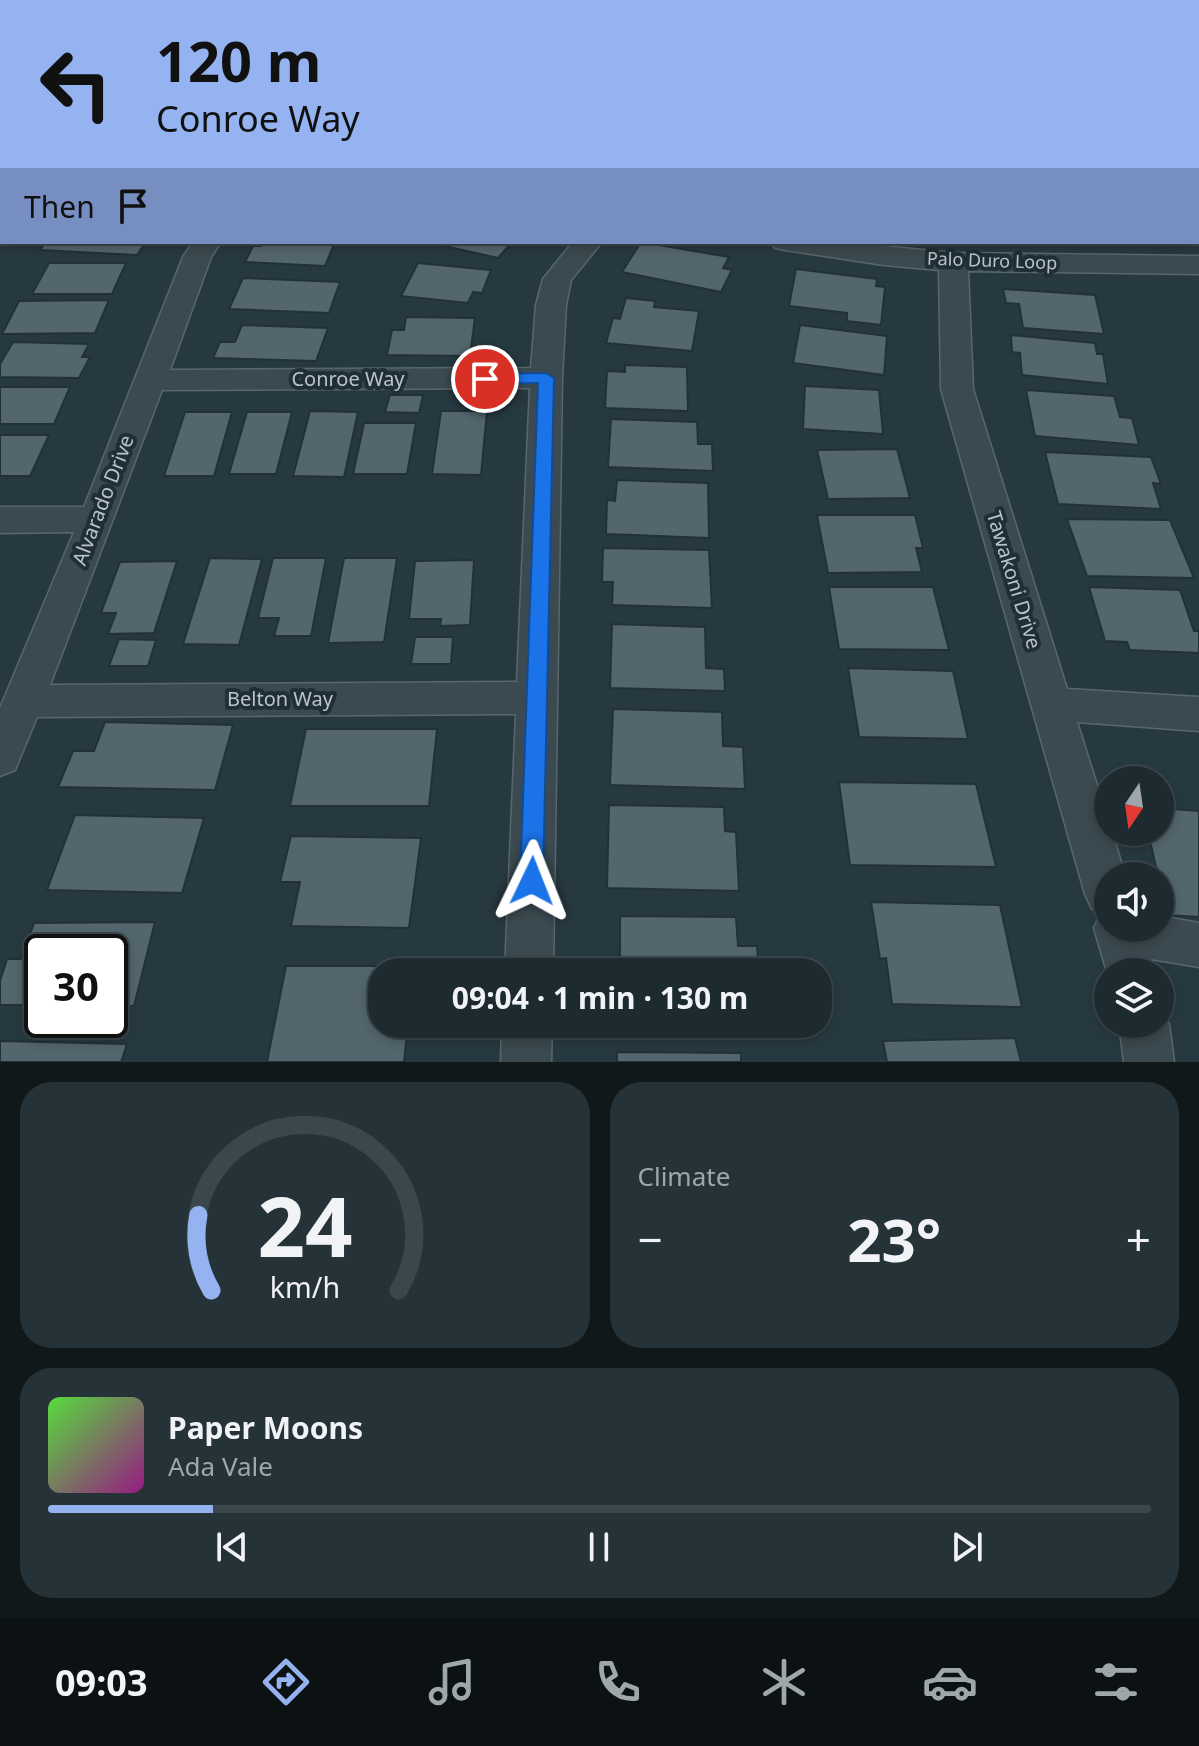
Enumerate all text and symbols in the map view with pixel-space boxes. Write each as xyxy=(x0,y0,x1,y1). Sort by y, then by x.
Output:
text: 120 m xyxy=(156,22,321,98)
icon: left xyxy=(24,32,128,136)
text: Conroe Way xyxy=(156,94,360,143)
icon: arrive xyxy=(111,184,155,228)
text: Then xyxy=(24,186,95,227)
street label: Palo Duro Loop xyxy=(926,246,1058,274)
pin xyxy=(451,345,519,413)
icon: arrive xyxy=(463,357,507,401)
street label: Conroe Way xyxy=(291,365,405,392)
street label: Alvarado Drive xyxy=(65,431,140,569)
street label: Tawakoni Drive xyxy=(981,508,1048,652)
street label: Belton Way xyxy=(227,685,334,712)
north arrow xyxy=(1094,766,1174,846)
map controls xyxy=(1094,766,1174,1038)
position arrow xyxy=(490,839,574,923)
button: sound xyxy=(1094,862,1174,942)
speed limit sign: 30 xyxy=(24,934,128,1038)
button: layers xyxy=(1094,958,1174,1038)
text: 09:04 · 1 min · 130 m xyxy=(452,977,748,1018)
text: Climate xyxy=(638,1158,730,1194)
text: 24 xyxy=(257,1168,352,1281)
text: 23° xyxy=(847,1198,941,1280)
text: − xyxy=(638,1209,663,1269)
text: + xyxy=(1126,1209,1151,1269)
text: km/h xyxy=(270,1267,340,1306)
text: Paper Moons xyxy=(168,1407,363,1448)
text: Ada Vale xyxy=(168,1448,273,1484)
icon: previous xyxy=(210,1525,254,1569)
icon: pause xyxy=(577,1525,621,1569)
icon: next xyxy=(945,1525,989,1569)
icon: directions xyxy=(258,1654,314,1710)
icon: music xyxy=(424,1654,480,1710)
icon: phone xyxy=(590,1654,646,1710)
icon: climate xyxy=(756,1654,812,1710)
icon: car xyxy=(922,1654,978,1710)
icon: filters xyxy=(1088,1654,1144,1710)
text: 09:03 xyxy=(55,1658,148,1707)

